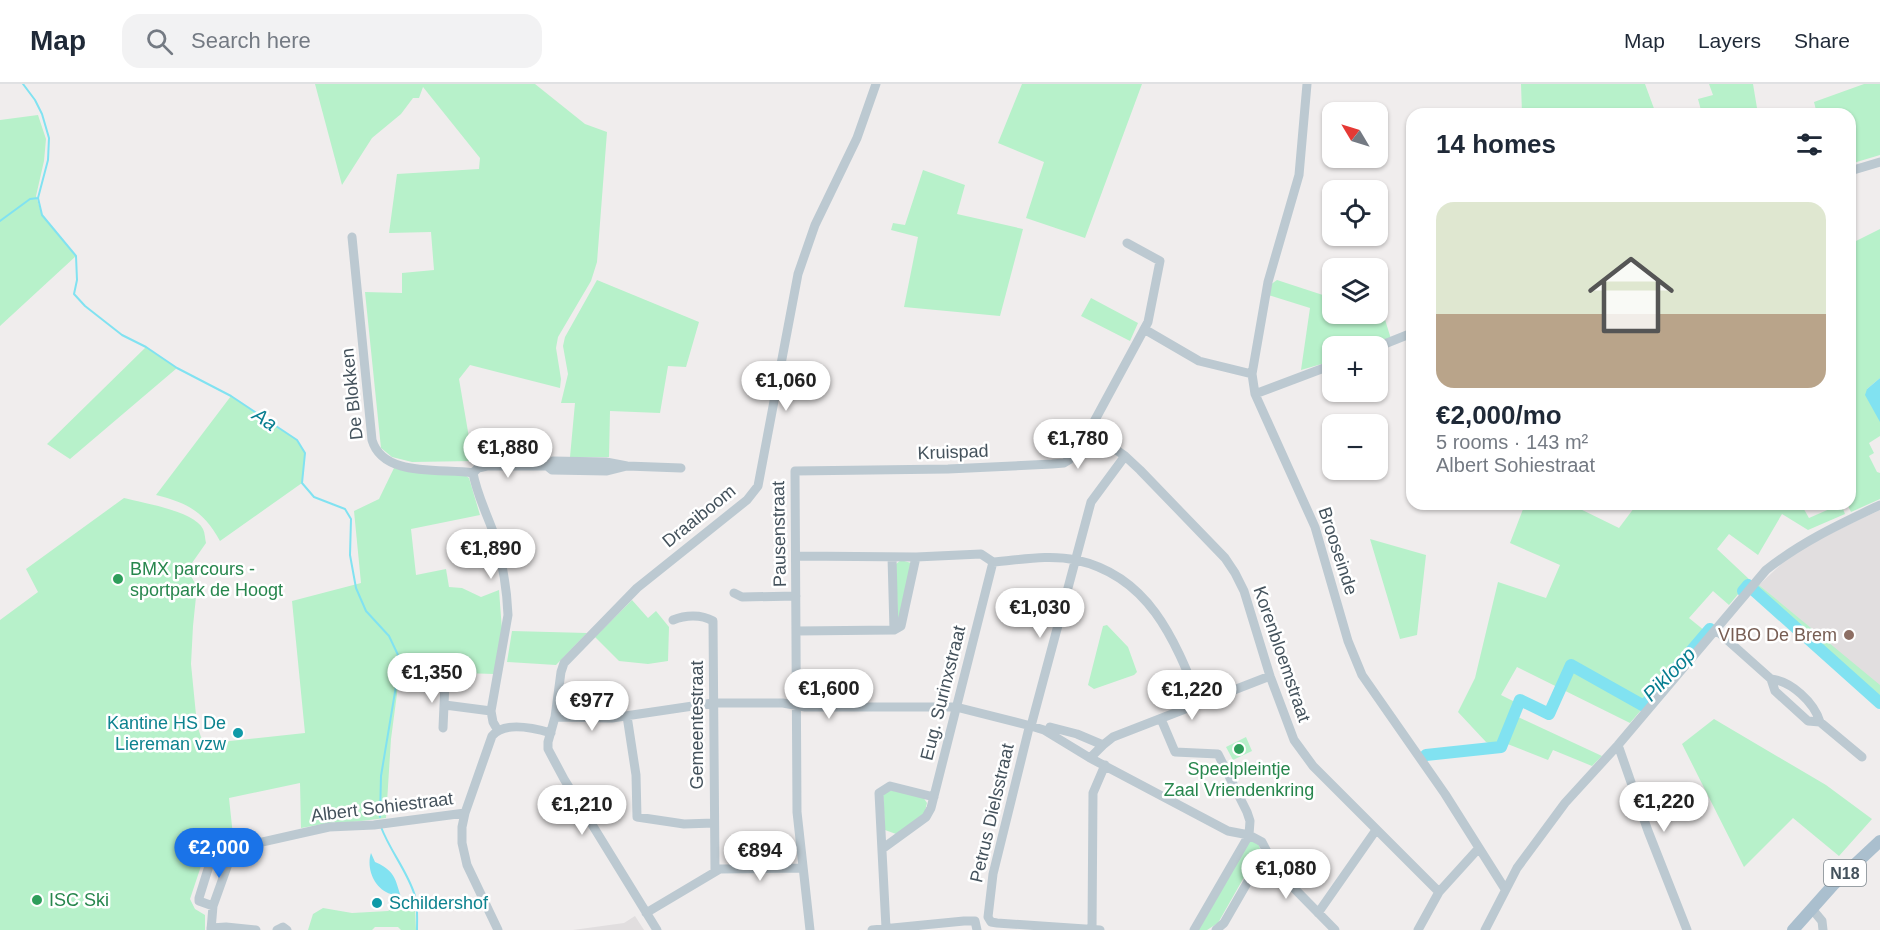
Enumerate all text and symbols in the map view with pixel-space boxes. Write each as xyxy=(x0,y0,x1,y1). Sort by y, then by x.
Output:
search box xyxy=(122,14,542,68)
text: Map xyxy=(30,25,86,56)
icon: search xyxy=(143,25,176,58)
text: Search here xyxy=(191,28,311,53)
text: Map xyxy=(1624,29,1665,52)
text: Layers xyxy=(1698,29,1761,52)
text: Share xyxy=(1794,29,1850,52)
north arrow xyxy=(1322,102,1388,168)
map controls xyxy=(1322,102,1388,480)
icon: filters xyxy=(1793,128,1826,161)
text: 14 homes xyxy=(1436,129,1556,159)
button: locate xyxy=(1322,180,1388,246)
icon: home xyxy=(1577,241,1685,349)
button: layers xyxy=(1322,258,1388,324)
button: + xyxy=(1322,336,1388,402)
street label: De Blokken xyxy=(337,347,367,441)
pin: €1,060 xyxy=(737,361,835,412)
text: €1,060 xyxy=(755,369,817,391)
text: €2,000/mo xyxy=(1436,400,1562,430)
water label: Aa xyxy=(248,402,281,435)
button: − xyxy=(1322,414,1388,480)
pin: €1,780 xyxy=(1029,419,1127,470)
text: €1,780 xyxy=(1047,427,1109,449)
pin: €1,880 xyxy=(459,428,557,479)
text: 5 rooms · 143 m² xyxy=(1436,431,1588,453)
text: €1,880 xyxy=(477,436,539,458)
street label: Kruispad xyxy=(917,441,989,463)
text: Albert Sohiestraat xyxy=(1436,454,1595,476)
street label: Draaiboom xyxy=(658,481,740,551)
street label: Pausenstraat xyxy=(768,481,790,587)
street label: Brooseinde xyxy=(1314,505,1362,597)
pin: €1,890 xyxy=(442,529,540,580)
text: €1,890 xyxy=(460,537,522,559)
place label: BMX parcours - sportpark de Hoogt xyxy=(130,559,283,600)
marker: BMX parcours - sportpark de Hoogt xyxy=(111,572,125,586)
street label: Korenbloemstraat xyxy=(1249,584,1315,724)
pin: €1,030 xyxy=(991,588,1089,639)
text: €1,030 xyxy=(1009,596,1071,618)
street label: Eug. Surinxstraat xyxy=(917,624,969,762)
place label: VIBO De Brem xyxy=(1718,625,1837,645)
marker: VIBO De Brem xyxy=(1842,628,1856,642)
water label: Pikloop xyxy=(1638,643,1700,705)
pin: €1,350 xyxy=(383,653,481,704)
street label: Gemeentestraat xyxy=(687,660,707,790)
text: €1,350 xyxy=(401,661,463,683)
pin: €1,600 xyxy=(780,669,878,720)
pin: €1,220 xyxy=(1143,670,1241,721)
text: €1,600 xyxy=(798,677,860,699)
text: €1,220 xyxy=(1161,678,1223,700)
pin: €977 xyxy=(556,681,628,732)
text: €977 xyxy=(570,689,614,711)
place label: Kantine HS De Liereman vzw xyxy=(107,713,227,754)
marker: Kantine HS De Liereman vzw xyxy=(231,726,245,740)
street label: Petrus Dielsstraat xyxy=(966,742,1018,884)
marker: Speelpleintje Zaal Vriendenkring xyxy=(1232,742,1246,756)
place label: Speelpleintje Zaal Vriendenkring xyxy=(1164,759,1314,800)
pin: €1,220 xyxy=(1615,782,1713,833)
pin: €1,210 xyxy=(533,785,631,836)
street label: Albert Sohiestraat xyxy=(310,788,454,826)
text: €1,220 xyxy=(1633,790,1695,812)
text: €1,210 xyxy=(551,793,613,815)
pin: €2,000 xyxy=(170,828,268,879)
pin: €894 xyxy=(724,831,796,882)
text: €2,000 xyxy=(188,836,250,858)
text: €894 xyxy=(738,839,782,861)
pin: €1,080 xyxy=(1237,849,1335,900)
text: €1,080 xyxy=(1255,857,1317,879)
road number: N18 xyxy=(1824,860,1866,886)
place label: ISC Ski xyxy=(49,890,109,910)
marker: ISC Ski xyxy=(30,893,44,907)
place label: Schildershof xyxy=(389,893,489,913)
marker: Schildershof xyxy=(370,896,384,910)

